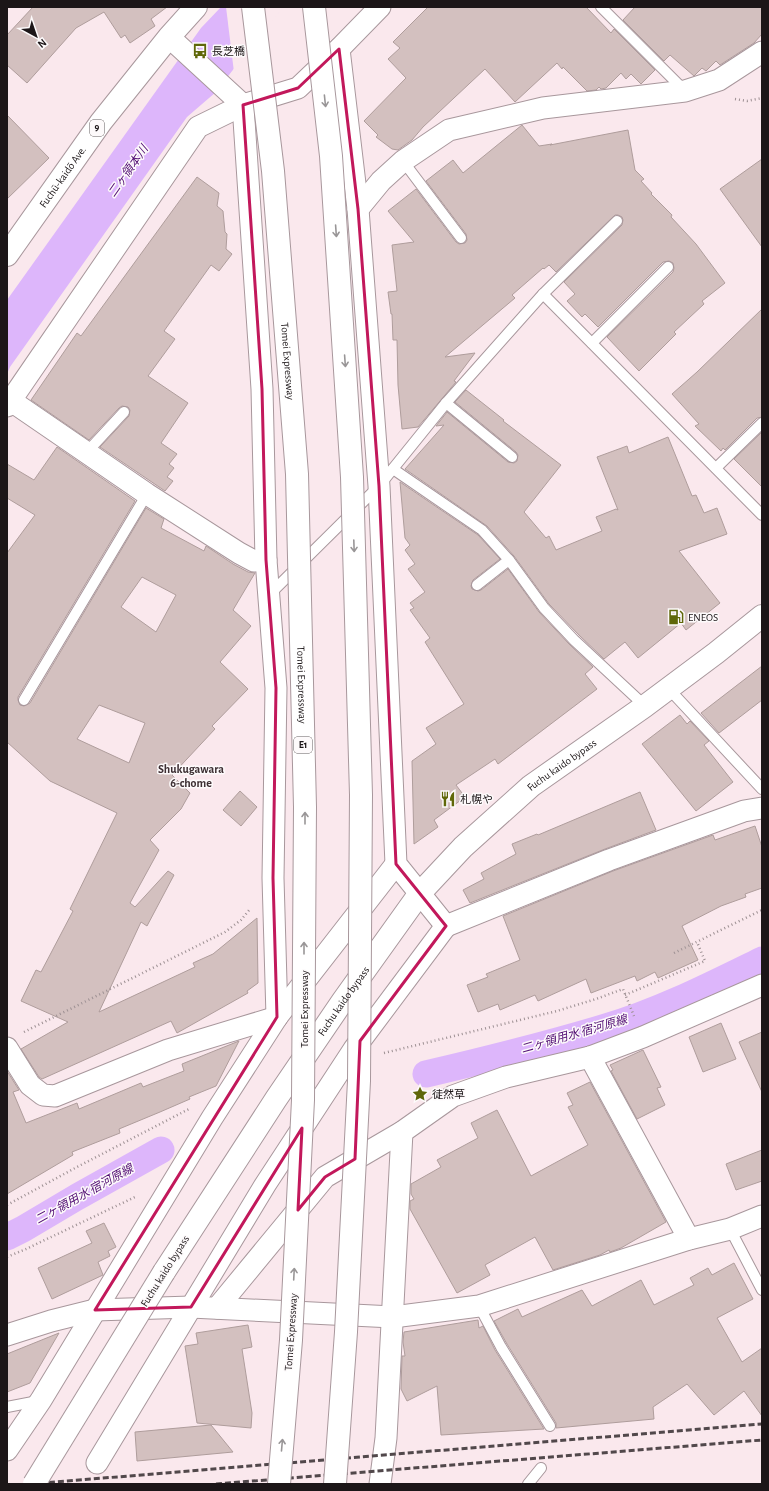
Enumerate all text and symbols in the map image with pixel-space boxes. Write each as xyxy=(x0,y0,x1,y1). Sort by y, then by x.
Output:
north arrow xyxy=(16,16,56,56)
text: N xyxy=(36,37,49,50)
bus stop icon: 長芝橋 xyxy=(191,42,209,60)
place label: 長芝橋 xyxy=(212,45,245,57)
one-way arrow xyxy=(321,94,329,107)
road number: 9 xyxy=(90,120,104,136)
water label: 二ヶ領本川 xyxy=(105,141,151,199)
street label: Fuchū-kaidō Ave. xyxy=(37,144,88,209)
one-way arrow xyxy=(333,224,340,237)
street label: Tomei Expressway xyxy=(280,322,297,401)
one-way arrow xyxy=(341,354,348,367)
one-way arrow xyxy=(351,539,358,552)
fuel station icon: ENEOS xyxy=(667,608,685,626)
place label: ENEOS xyxy=(688,612,718,623)
street label: Tomei Expressway xyxy=(296,646,309,724)
road number: E1 xyxy=(294,737,312,753)
street label: Fuchu kaido bypass xyxy=(525,737,598,793)
district label: Shukugawara 6-chome xyxy=(158,763,224,789)
restaurant icon: 札幌や xyxy=(439,790,457,808)
place label: 札幌や xyxy=(460,794,493,805)
one-way arrow xyxy=(301,812,309,825)
one-way arrow xyxy=(300,942,308,955)
street label: Fuchu kaido bypass xyxy=(315,964,371,1038)
street label: Tomei Expressway xyxy=(299,970,310,1048)
water label: 二ヶ領用水 宿河原線 xyxy=(519,1012,630,1055)
place icon: 徒然草 xyxy=(411,1085,429,1103)
place label: 徒然草 xyxy=(432,1088,465,1100)
water label: 二ヶ領用水 宿河原線 xyxy=(33,1160,137,1226)
street label: Fuchu kaido bypass xyxy=(139,1233,191,1309)
one-way arrow xyxy=(291,1268,298,1281)
street label: Tomei Expressway xyxy=(283,1293,299,1371)
one-way arrow xyxy=(279,1439,286,1452)

